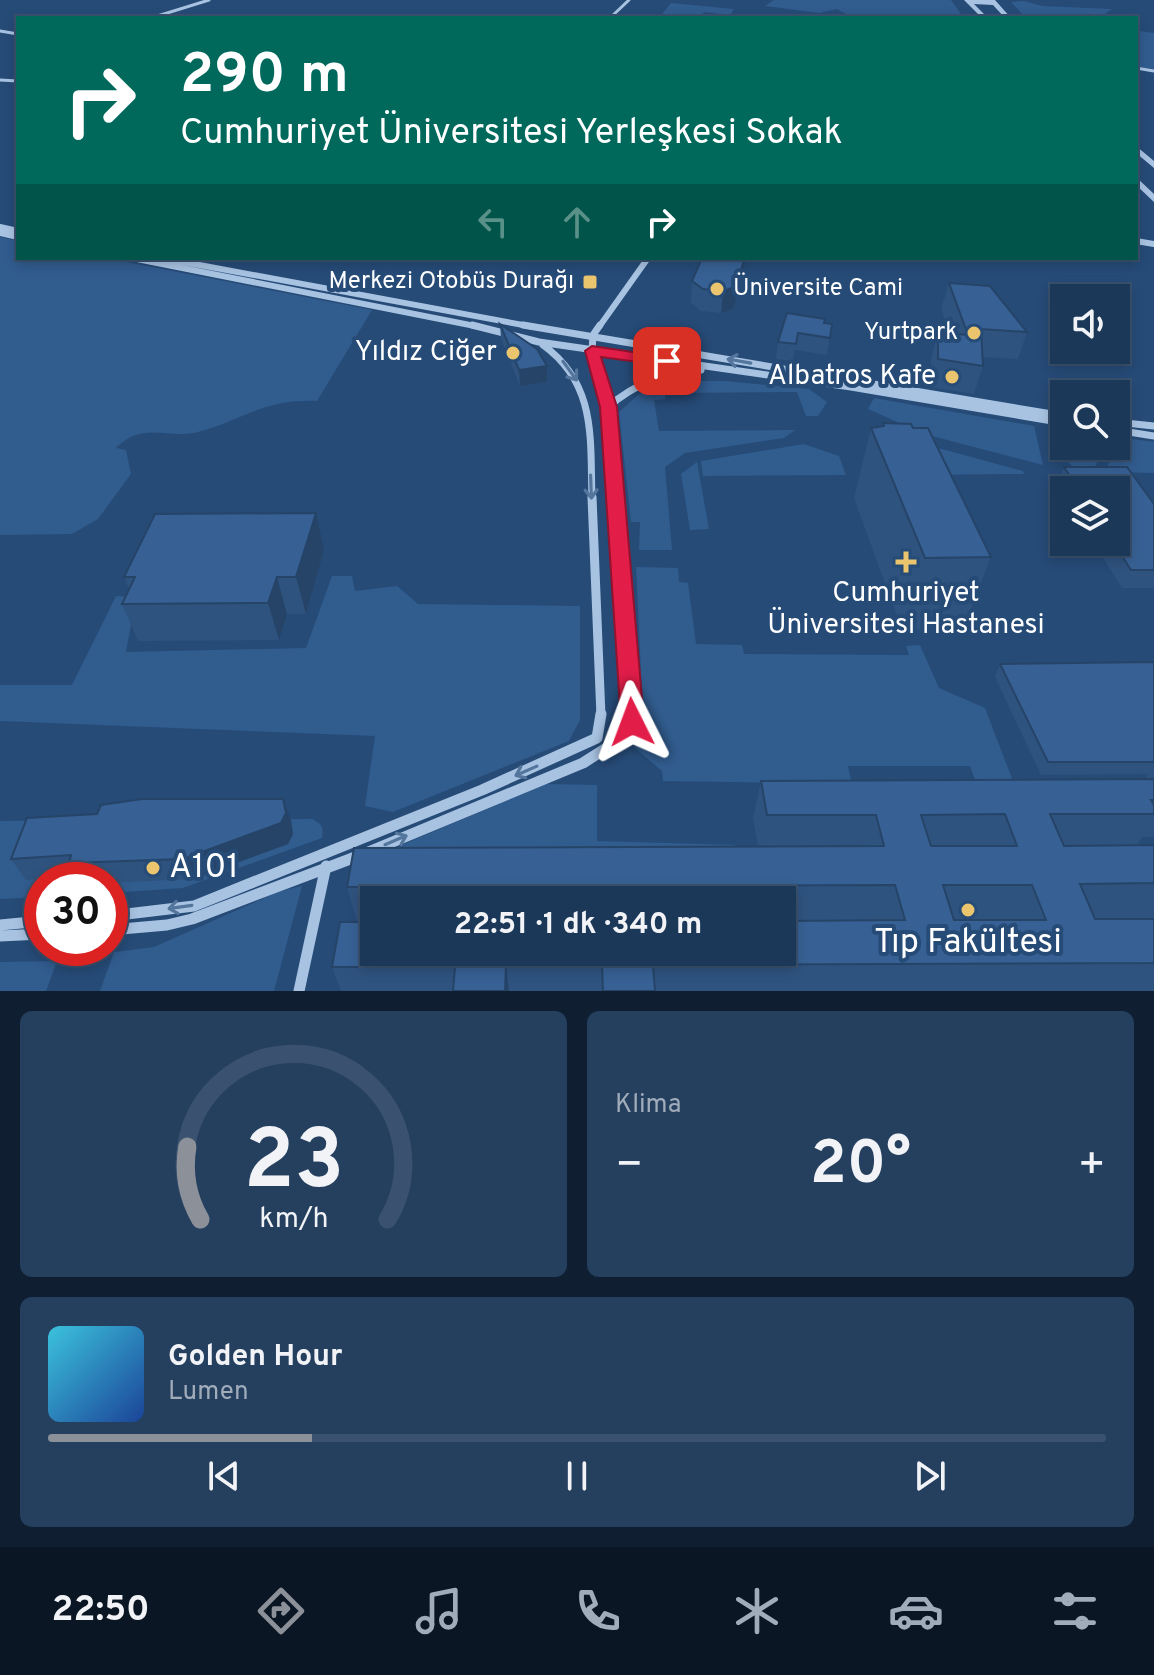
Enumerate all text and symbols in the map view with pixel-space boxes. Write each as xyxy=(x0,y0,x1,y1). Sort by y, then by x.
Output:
text: 290 m xyxy=(180,42,349,112)
icon: right xyxy=(48,48,152,152)
text: Cumhuriyet Üniversitesi Yerleşkesi Sokak xyxy=(180,111,843,157)
icon: left xyxy=(471,200,515,244)
icon: ahead xyxy=(555,200,599,244)
icon: right xyxy=(639,200,683,244)
place label: Merkezi Otobüs Durağı xyxy=(328,267,574,297)
place label: Üniversite Cami xyxy=(733,272,903,304)
marker: Merkezi Otobüs Durağı xyxy=(581,273,599,291)
marker: Üniversite Cami xyxy=(708,280,726,298)
map controls xyxy=(1050,284,1130,556)
button: sound xyxy=(1050,284,1130,364)
place label: Yurtpark xyxy=(864,318,958,348)
marker: Yurtpark xyxy=(965,324,983,342)
pin xyxy=(633,327,701,395)
place label: Yıldız Ciğer xyxy=(355,335,497,371)
icon: arrive xyxy=(645,339,689,383)
marker: Yıldız Ciğer xyxy=(504,344,522,362)
one-way arrow xyxy=(726,353,752,368)
one-way arrow xyxy=(562,359,578,381)
place label: Albatros Kafe xyxy=(768,359,936,395)
marker: Albatros Kafe xyxy=(943,368,961,386)
button: search xyxy=(1050,380,1130,460)
one-way arrow xyxy=(584,473,599,500)
button: layers xyxy=(1050,476,1130,556)
marker: Cumhuriyet Üniversitesi Hastanesi xyxy=(895,551,917,573)
place label: Cumhuriyet Üniversitesi Hastanesi xyxy=(767,576,1045,644)
position arrow xyxy=(590,680,674,764)
one-way arrow xyxy=(514,764,538,779)
one-way arrow xyxy=(383,831,408,846)
place label: A101 xyxy=(169,847,239,890)
marker: A101 xyxy=(144,859,162,877)
speed limit sign: 30 xyxy=(24,862,128,966)
one-way arrow xyxy=(168,900,193,915)
marker: Tıp Fakültesi xyxy=(959,901,977,919)
text: 22:51 · 1 dk · 340 m xyxy=(454,907,702,944)
place label: Tıp Fakültesi xyxy=(874,922,1062,965)
text: Klima xyxy=(615,1089,681,1122)
text: 23 xyxy=(243,1113,344,1218)
text: 20° xyxy=(810,1129,911,1205)
text: − xyxy=(615,1139,643,1195)
text: + xyxy=(1078,1139,1106,1195)
text: km/h xyxy=(259,1202,328,1238)
text: Golden Hour xyxy=(168,1339,342,1376)
text: Lumen xyxy=(168,1376,249,1409)
icon: previous xyxy=(202,1454,246,1498)
icon: pause xyxy=(555,1454,599,1498)
icon: next xyxy=(908,1454,952,1498)
icon: directions xyxy=(253,1583,309,1639)
icon: music xyxy=(411,1583,467,1639)
icon: phone xyxy=(570,1583,626,1639)
icon: climate xyxy=(729,1583,785,1639)
icon: car xyxy=(888,1583,944,1639)
icon: filters xyxy=(1047,1583,1103,1639)
text: 22:50 xyxy=(51,1588,150,1634)

